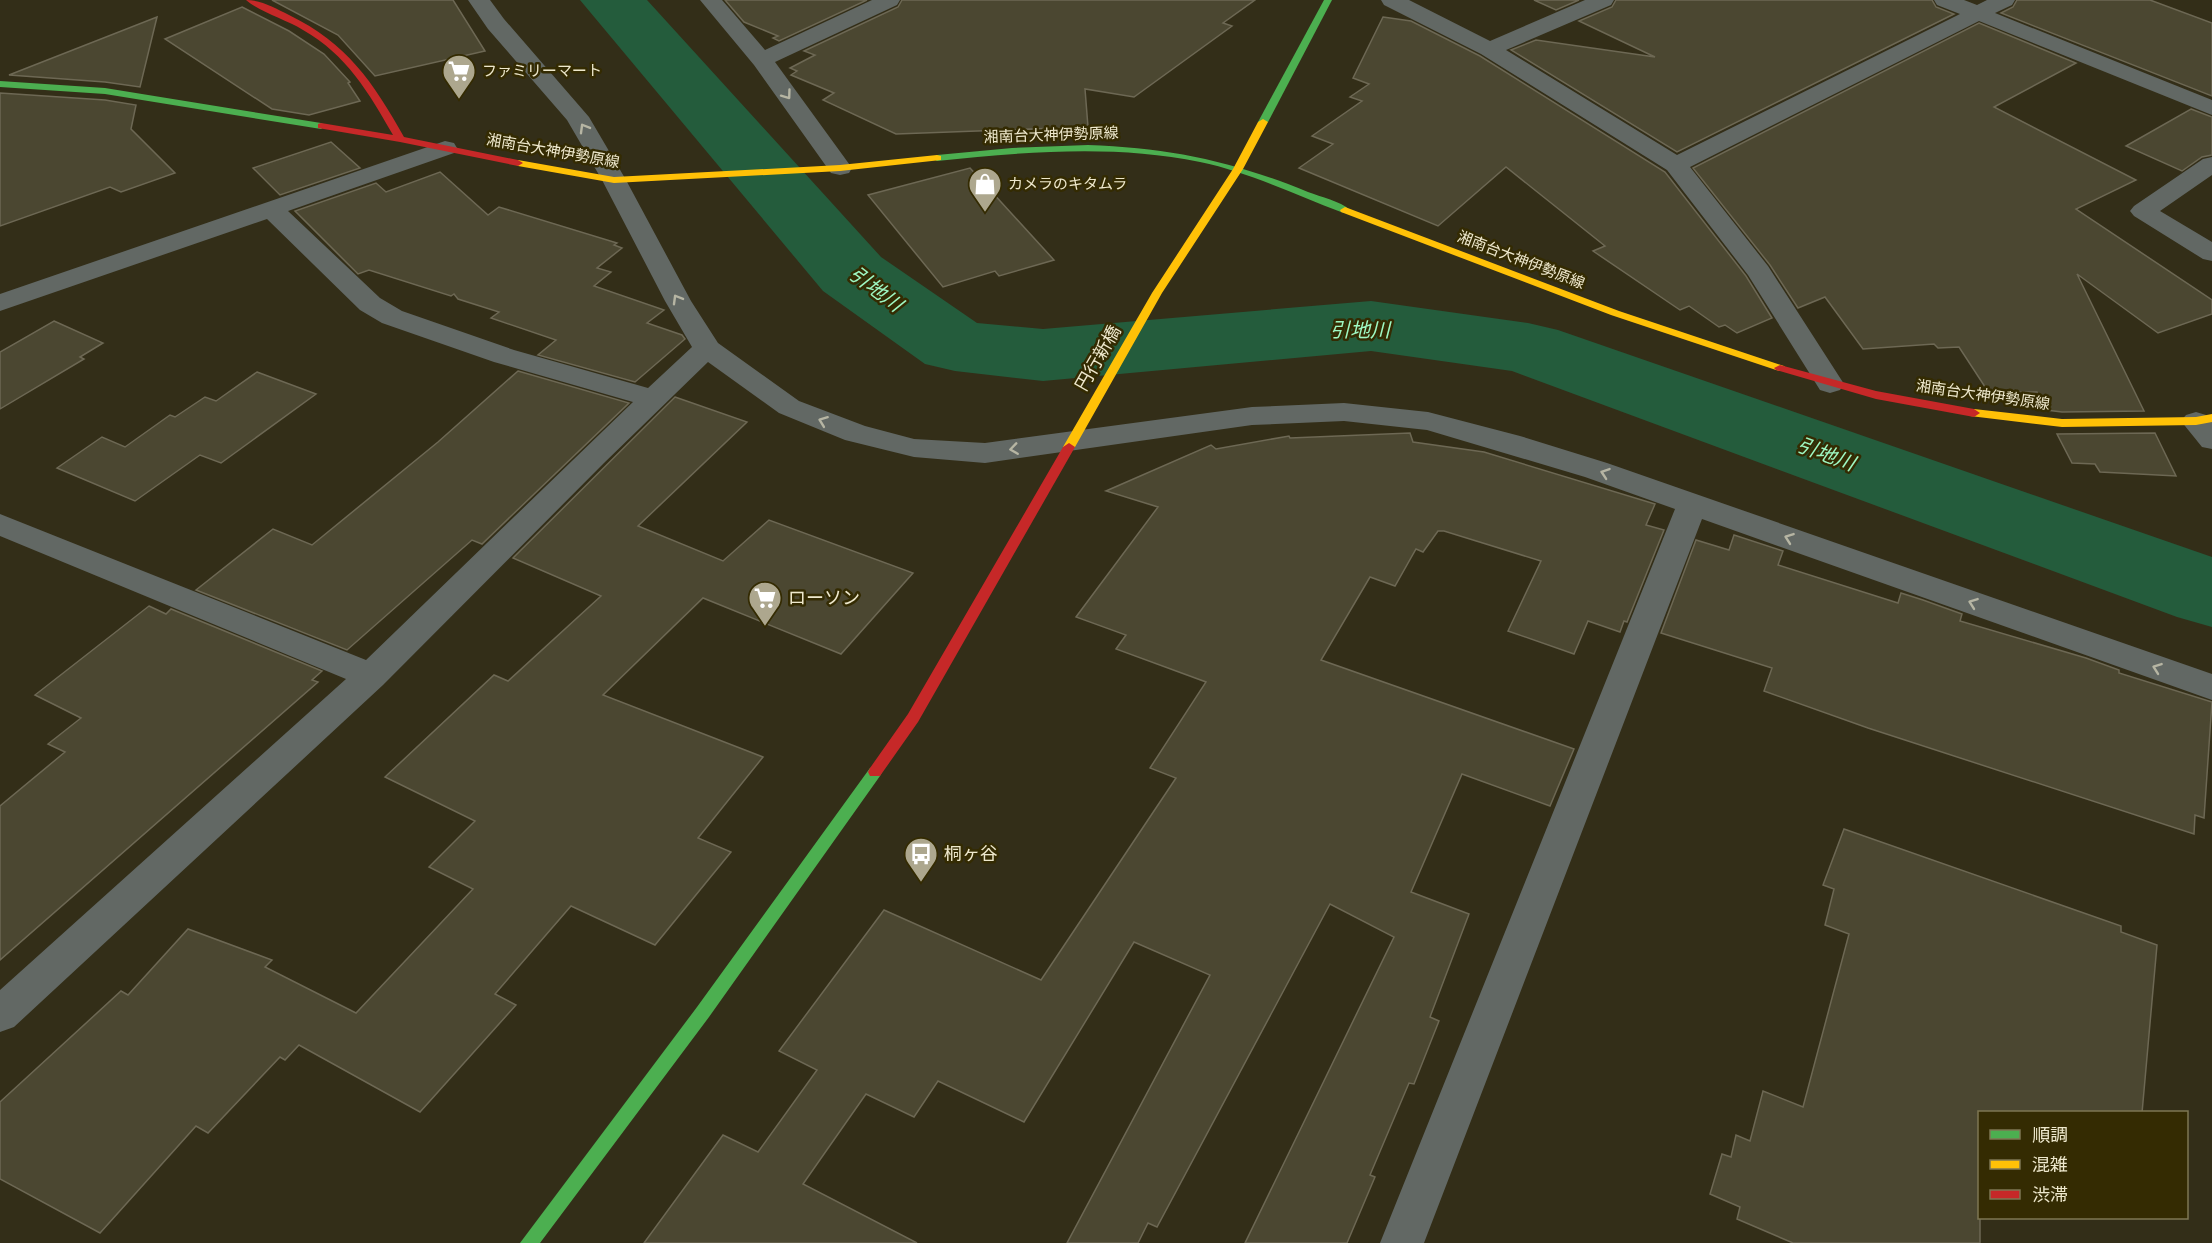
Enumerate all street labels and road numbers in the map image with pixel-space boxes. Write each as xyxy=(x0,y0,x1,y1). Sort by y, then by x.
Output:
street label: 湘南台大神伊勢原線 xyxy=(983,124,1119,146)
street label: 湘南台大神伊勢原線 xyxy=(485,130,621,172)
street label: 湘南台大神伊勢原線 xyxy=(1455,227,1587,293)
street label: 円行新橋 xyxy=(1070,321,1126,395)
street label: 湘南台大神伊勢原線 xyxy=(1915,377,2051,413)

